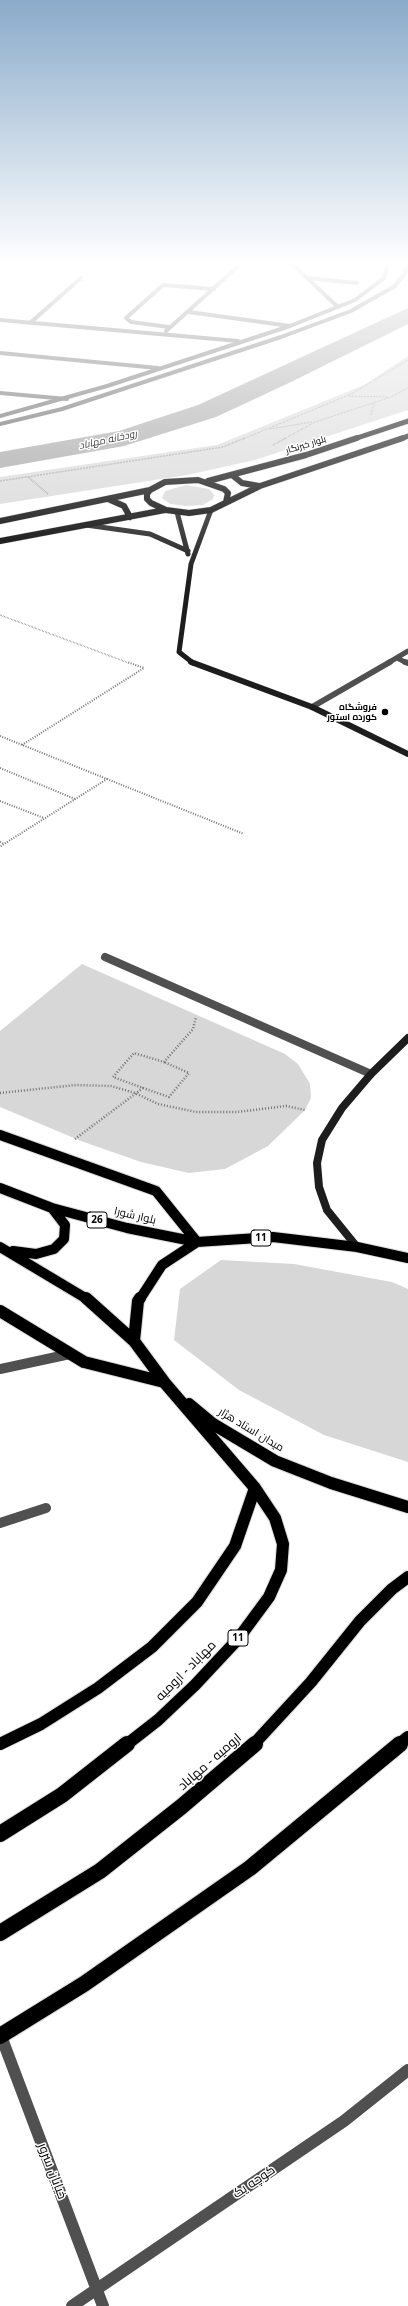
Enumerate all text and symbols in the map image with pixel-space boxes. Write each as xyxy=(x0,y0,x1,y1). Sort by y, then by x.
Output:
water label: رودخانه مهاباد xyxy=(78,428,138,452)
street label: بلوار خبرنگار xyxy=(285,434,327,456)
place label: فروشگاه کورده استور xyxy=(327,702,377,723)
marker: فروشگاه کورده استور xyxy=(380,707,390,717)
street label: بلوار شورا xyxy=(113,1205,157,1227)
road number: 26 xyxy=(87,1212,107,1228)
road number: 11 xyxy=(251,1230,271,1246)
street label: میدان استاد هژار xyxy=(216,1405,286,1455)
road number: 11 xyxy=(228,1630,248,1646)
street label: مهاباد - ارومیه xyxy=(153,1638,219,1704)
street label: ارومیه - مهاباد xyxy=(175,1730,245,1794)
street label: خیابان سرور xyxy=(34,2141,70,2201)
street label: کوچه یک xyxy=(230,2162,278,2202)

